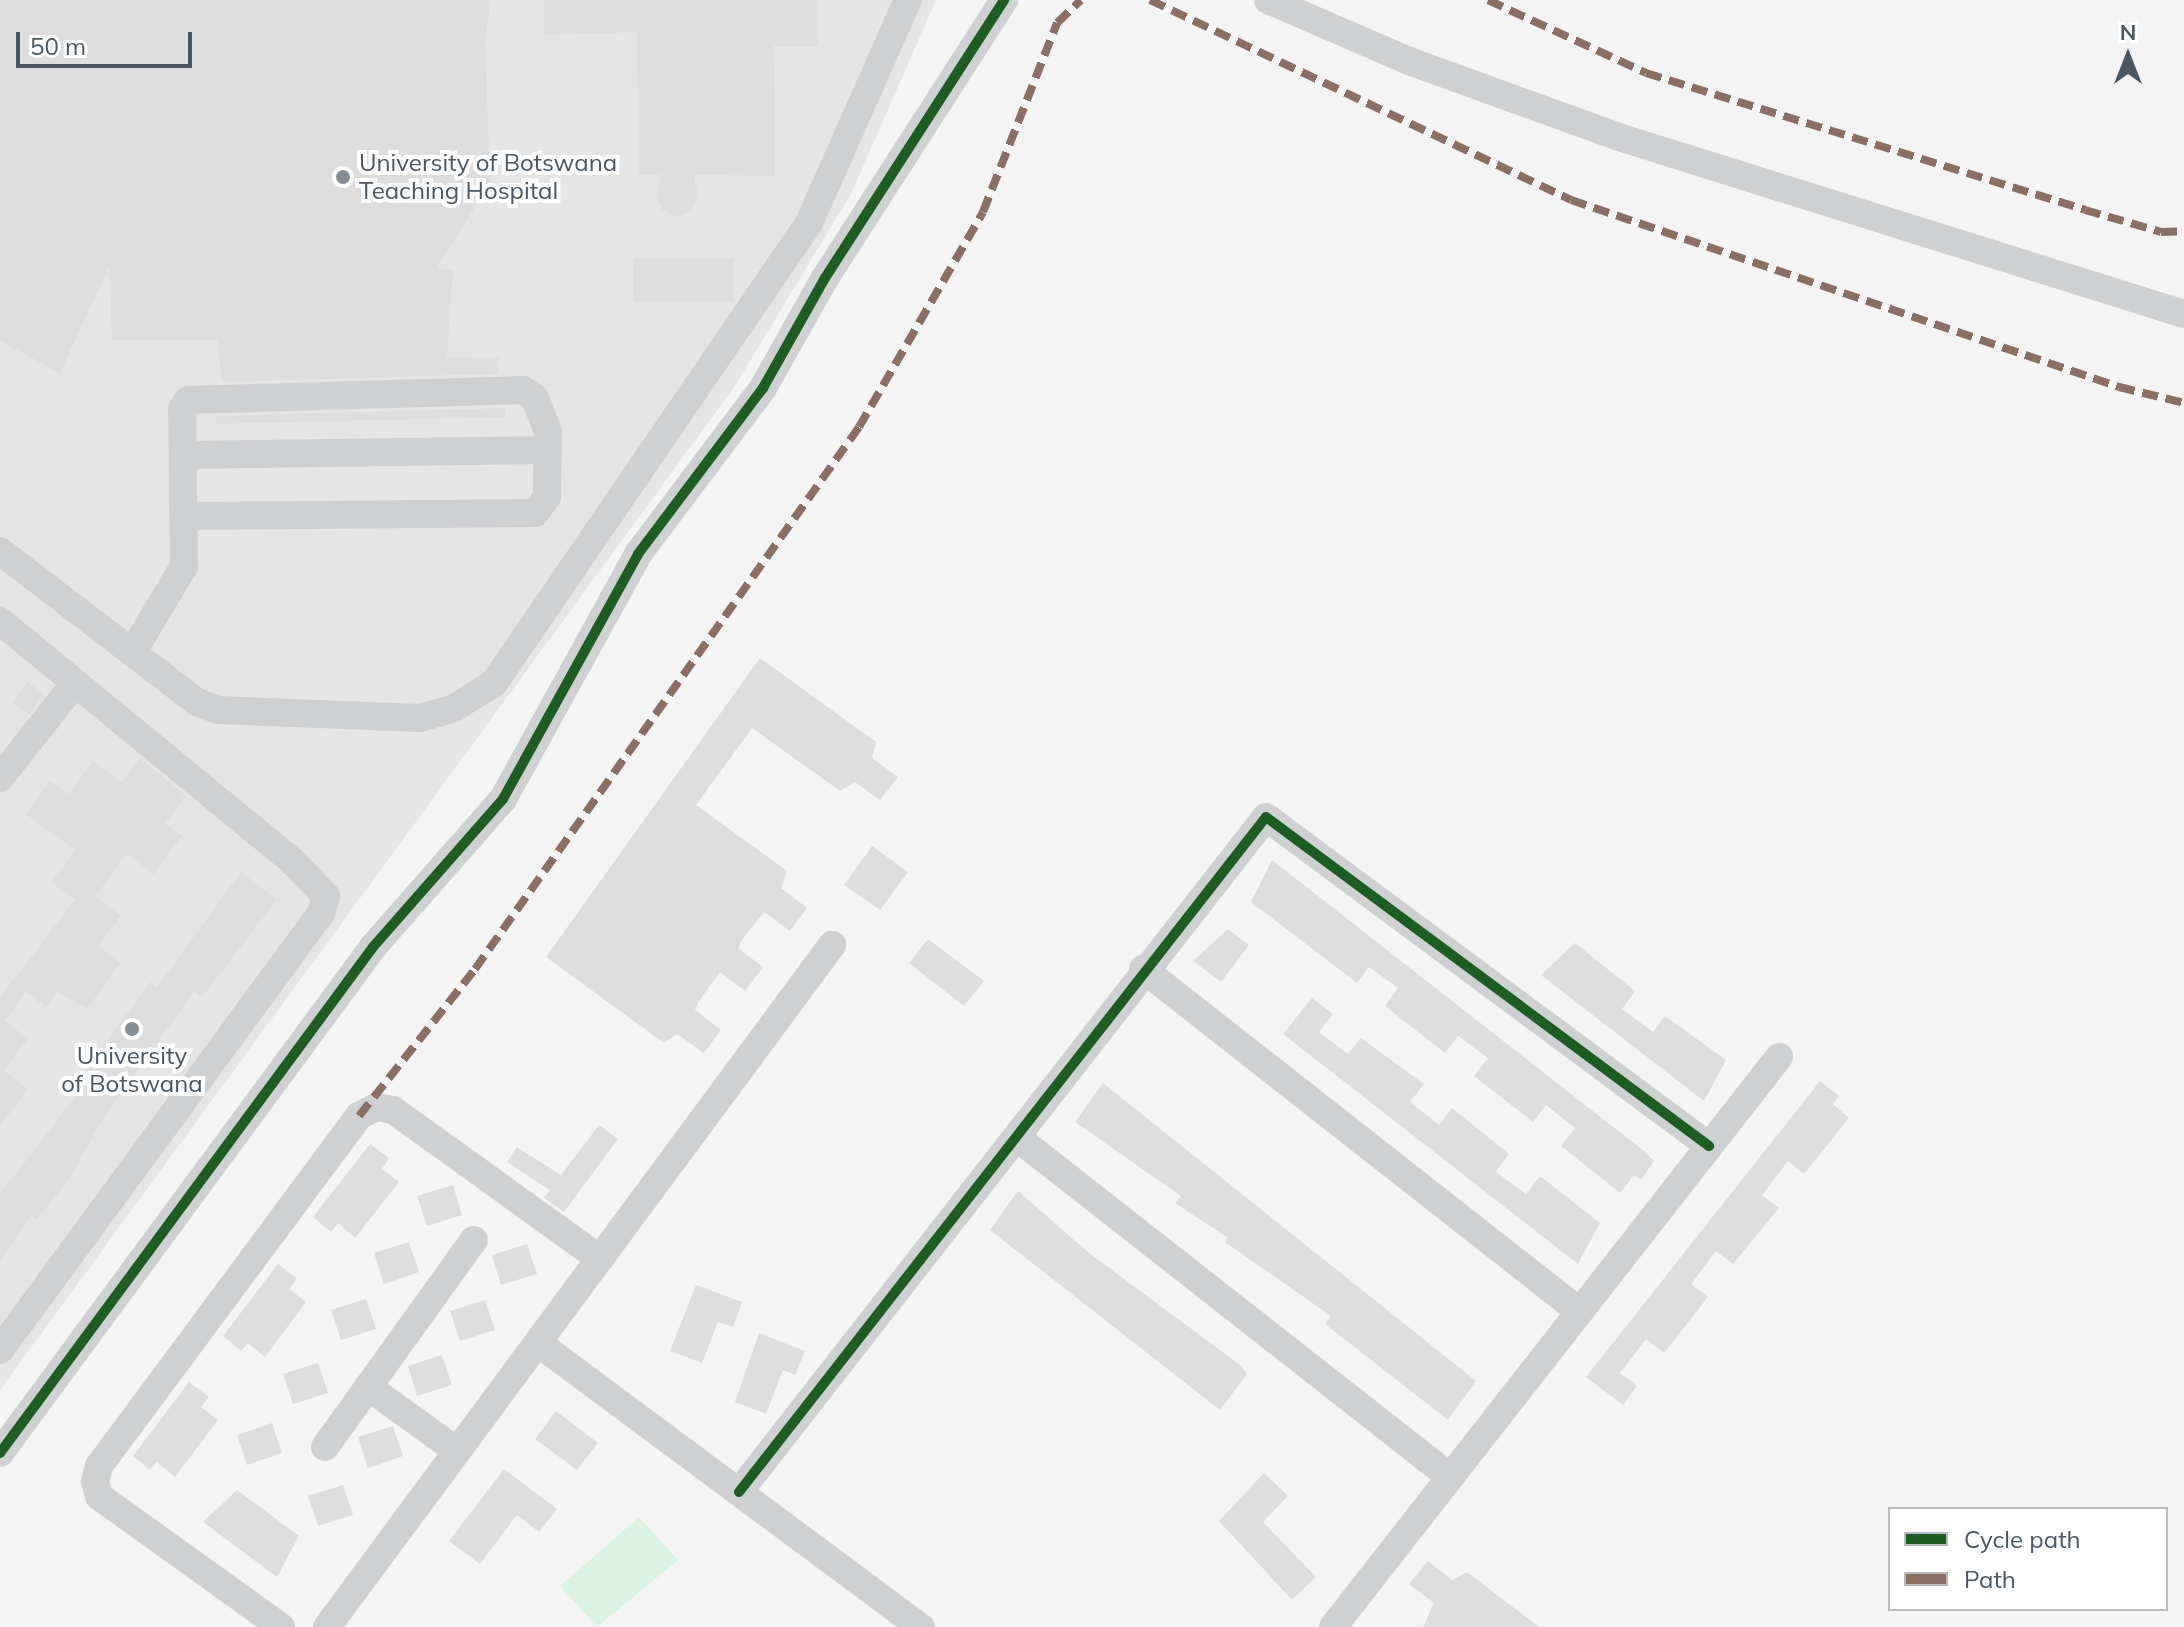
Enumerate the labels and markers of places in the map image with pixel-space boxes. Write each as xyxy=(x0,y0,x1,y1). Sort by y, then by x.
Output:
place label: University of Botswana Teaching Hospital xyxy=(359,149,617,205)
marker: University of Botswana Teaching Hospital xyxy=(334,168,352,186)
marker: University of Botswana xyxy=(123,1020,141,1038)
place label: University of Botswana xyxy=(61,1042,203,1098)

